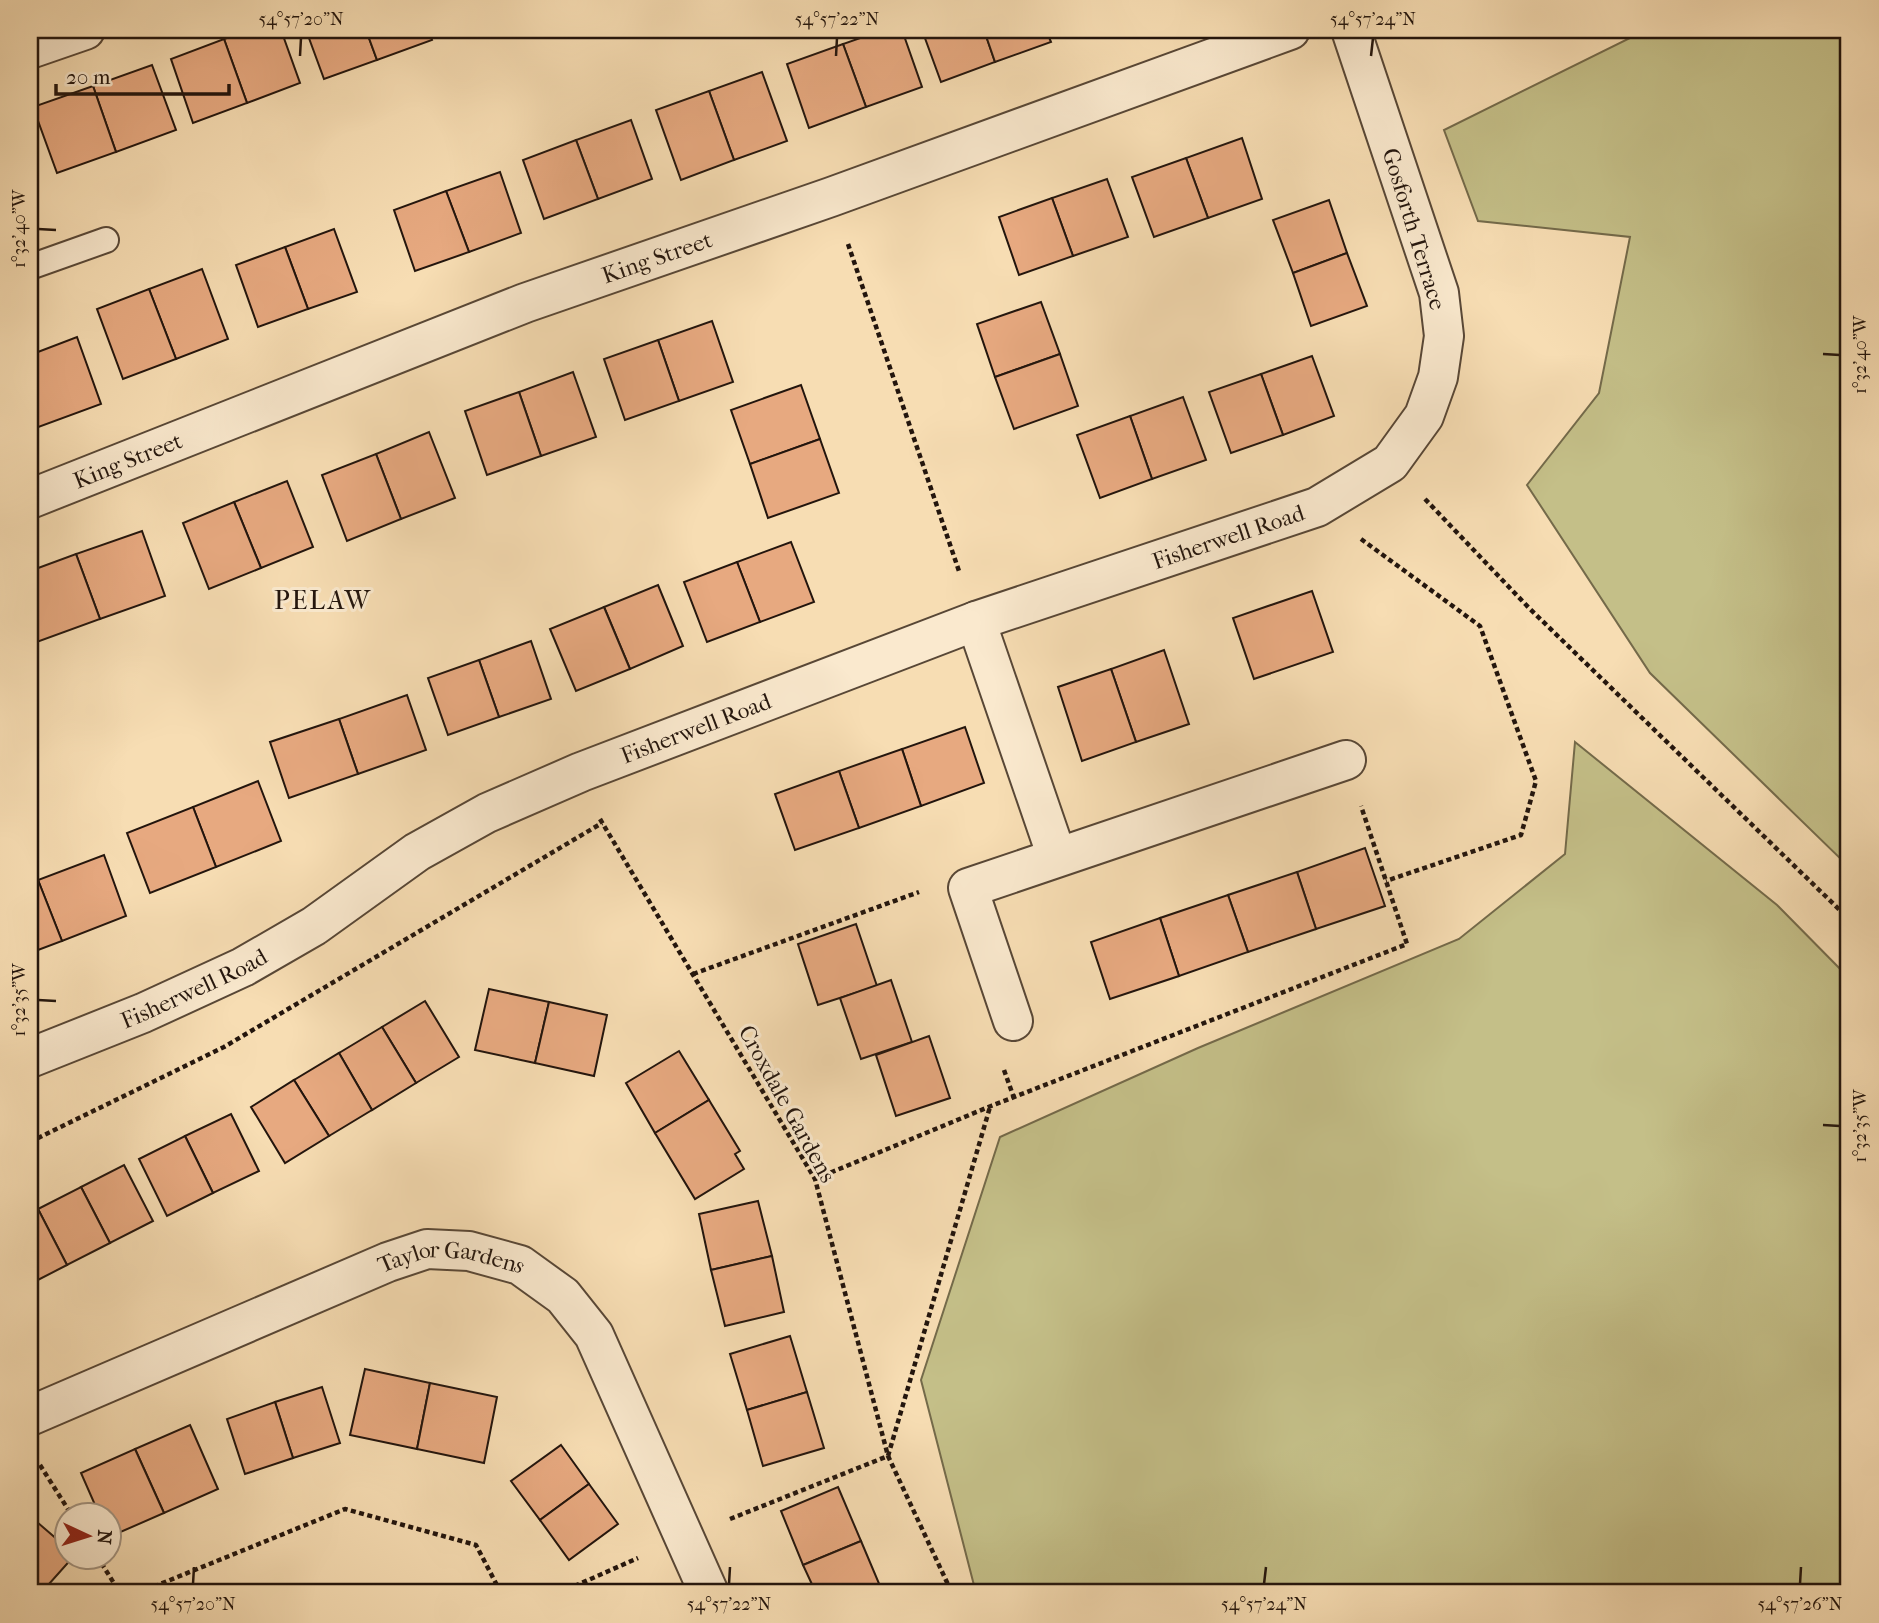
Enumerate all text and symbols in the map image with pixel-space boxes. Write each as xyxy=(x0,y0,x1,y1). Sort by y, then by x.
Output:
text: 54°57'20"N xyxy=(258,9,344,30)
text: 54°57'22"N xyxy=(795,9,880,30)
text: 54°57'24"N xyxy=(1330,9,1416,30)
scale bar xyxy=(56,52,229,96)
text: 20 m xyxy=(66,65,111,89)
street label: Gosforth Terrace xyxy=(1377,145,1451,313)
text: 1°32'40"W xyxy=(9,188,30,268)
street label: King Street xyxy=(598,226,716,289)
text: 1°32'40"W xyxy=(1850,314,1871,394)
street label: King Street xyxy=(69,427,186,494)
street label: Fisherwell Road xyxy=(1149,499,1308,575)
district label: PELAW xyxy=(274,585,372,616)
street label: Fisherwell Road xyxy=(617,687,775,769)
street label: Fisherwell Road xyxy=(117,942,272,1034)
text: 1°32'35"W xyxy=(9,962,30,1037)
street label: Croxdale Gardens xyxy=(733,1021,841,1187)
text: 1°32'35"W xyxy=(1850,1088,1871,1163)
street label: Taylor Gardens xyxy=(373,1235,532,1279)
north arrow xyxy=(52,1500,122,1570)
text: N xyxy=(92,1529,115,1546)
text: 54°57'20"N xyxy=(150,1594,236,1615)
text: 54°57'22"N xyxy=(687,1594,772,1615)
text: 54°57'24"N xyxy=(1221,1594,1307,1615)
text: 54°57'26"N xyxy=(1758,1594,1843,1615)

